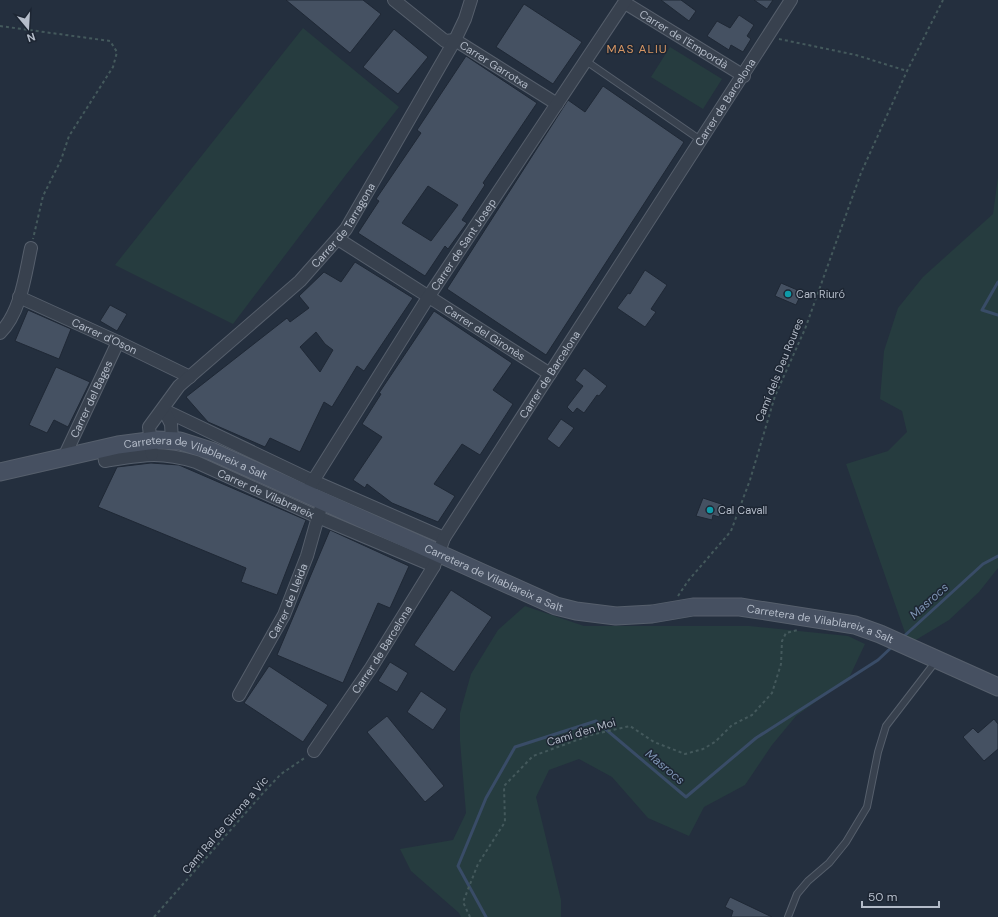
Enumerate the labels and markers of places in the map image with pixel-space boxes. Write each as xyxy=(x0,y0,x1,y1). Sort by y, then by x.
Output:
place label: Can Riuró xyxy=(796,287,845,301)
marker: Can Riuró xyxy=(783,289,793,299)
place label: Cal Cavall xyxy=(718,503,767,517)
marker: Cal Cavall xyxy=(705,505,715,515)

